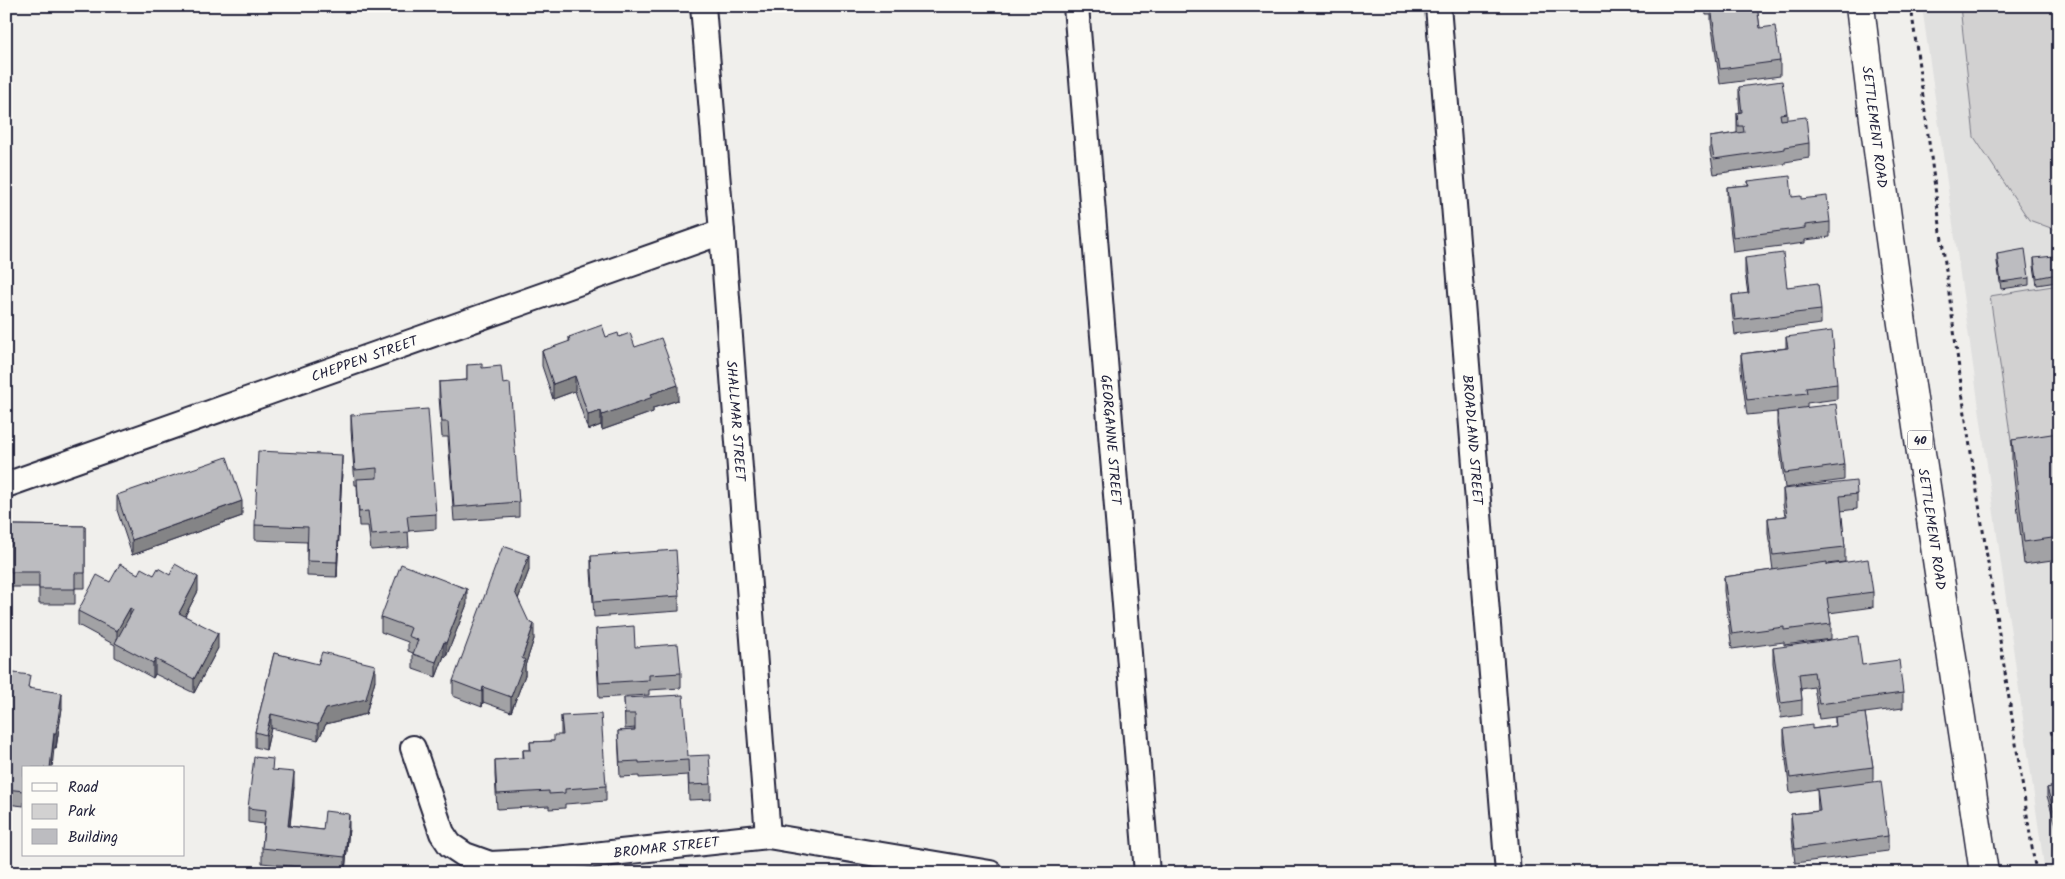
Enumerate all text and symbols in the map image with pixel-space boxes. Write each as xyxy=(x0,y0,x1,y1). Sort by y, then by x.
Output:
street label: SETTLEMENT ROAD xyxy=(1855,65,1893,189)
street label: CHEPPEN STREET xyxy=(308,330,422,388)
street label: SHALLMAR STREET xyxy=(720,360,751,483)
street label: GEORGANNE STREET xyxy=(1094,374,1127,507)
street label: BROADLAND STREET xyxy=(1456,374,1488,507)
road number: 40 xyxy=(1908,430,1932,450)
street label: SETTLEMENT ROAD xyxy=(1911,467,1951,591)
legend xyxy=(22,766,185,856)
text: Road xyxy=(68,776,99,800)
text: Park xyxy=(68,800,96,824)
text: Building xyxy=(68,826,118,850)
street label: BROMAR STREET xyxy=(612,831,722,865)

